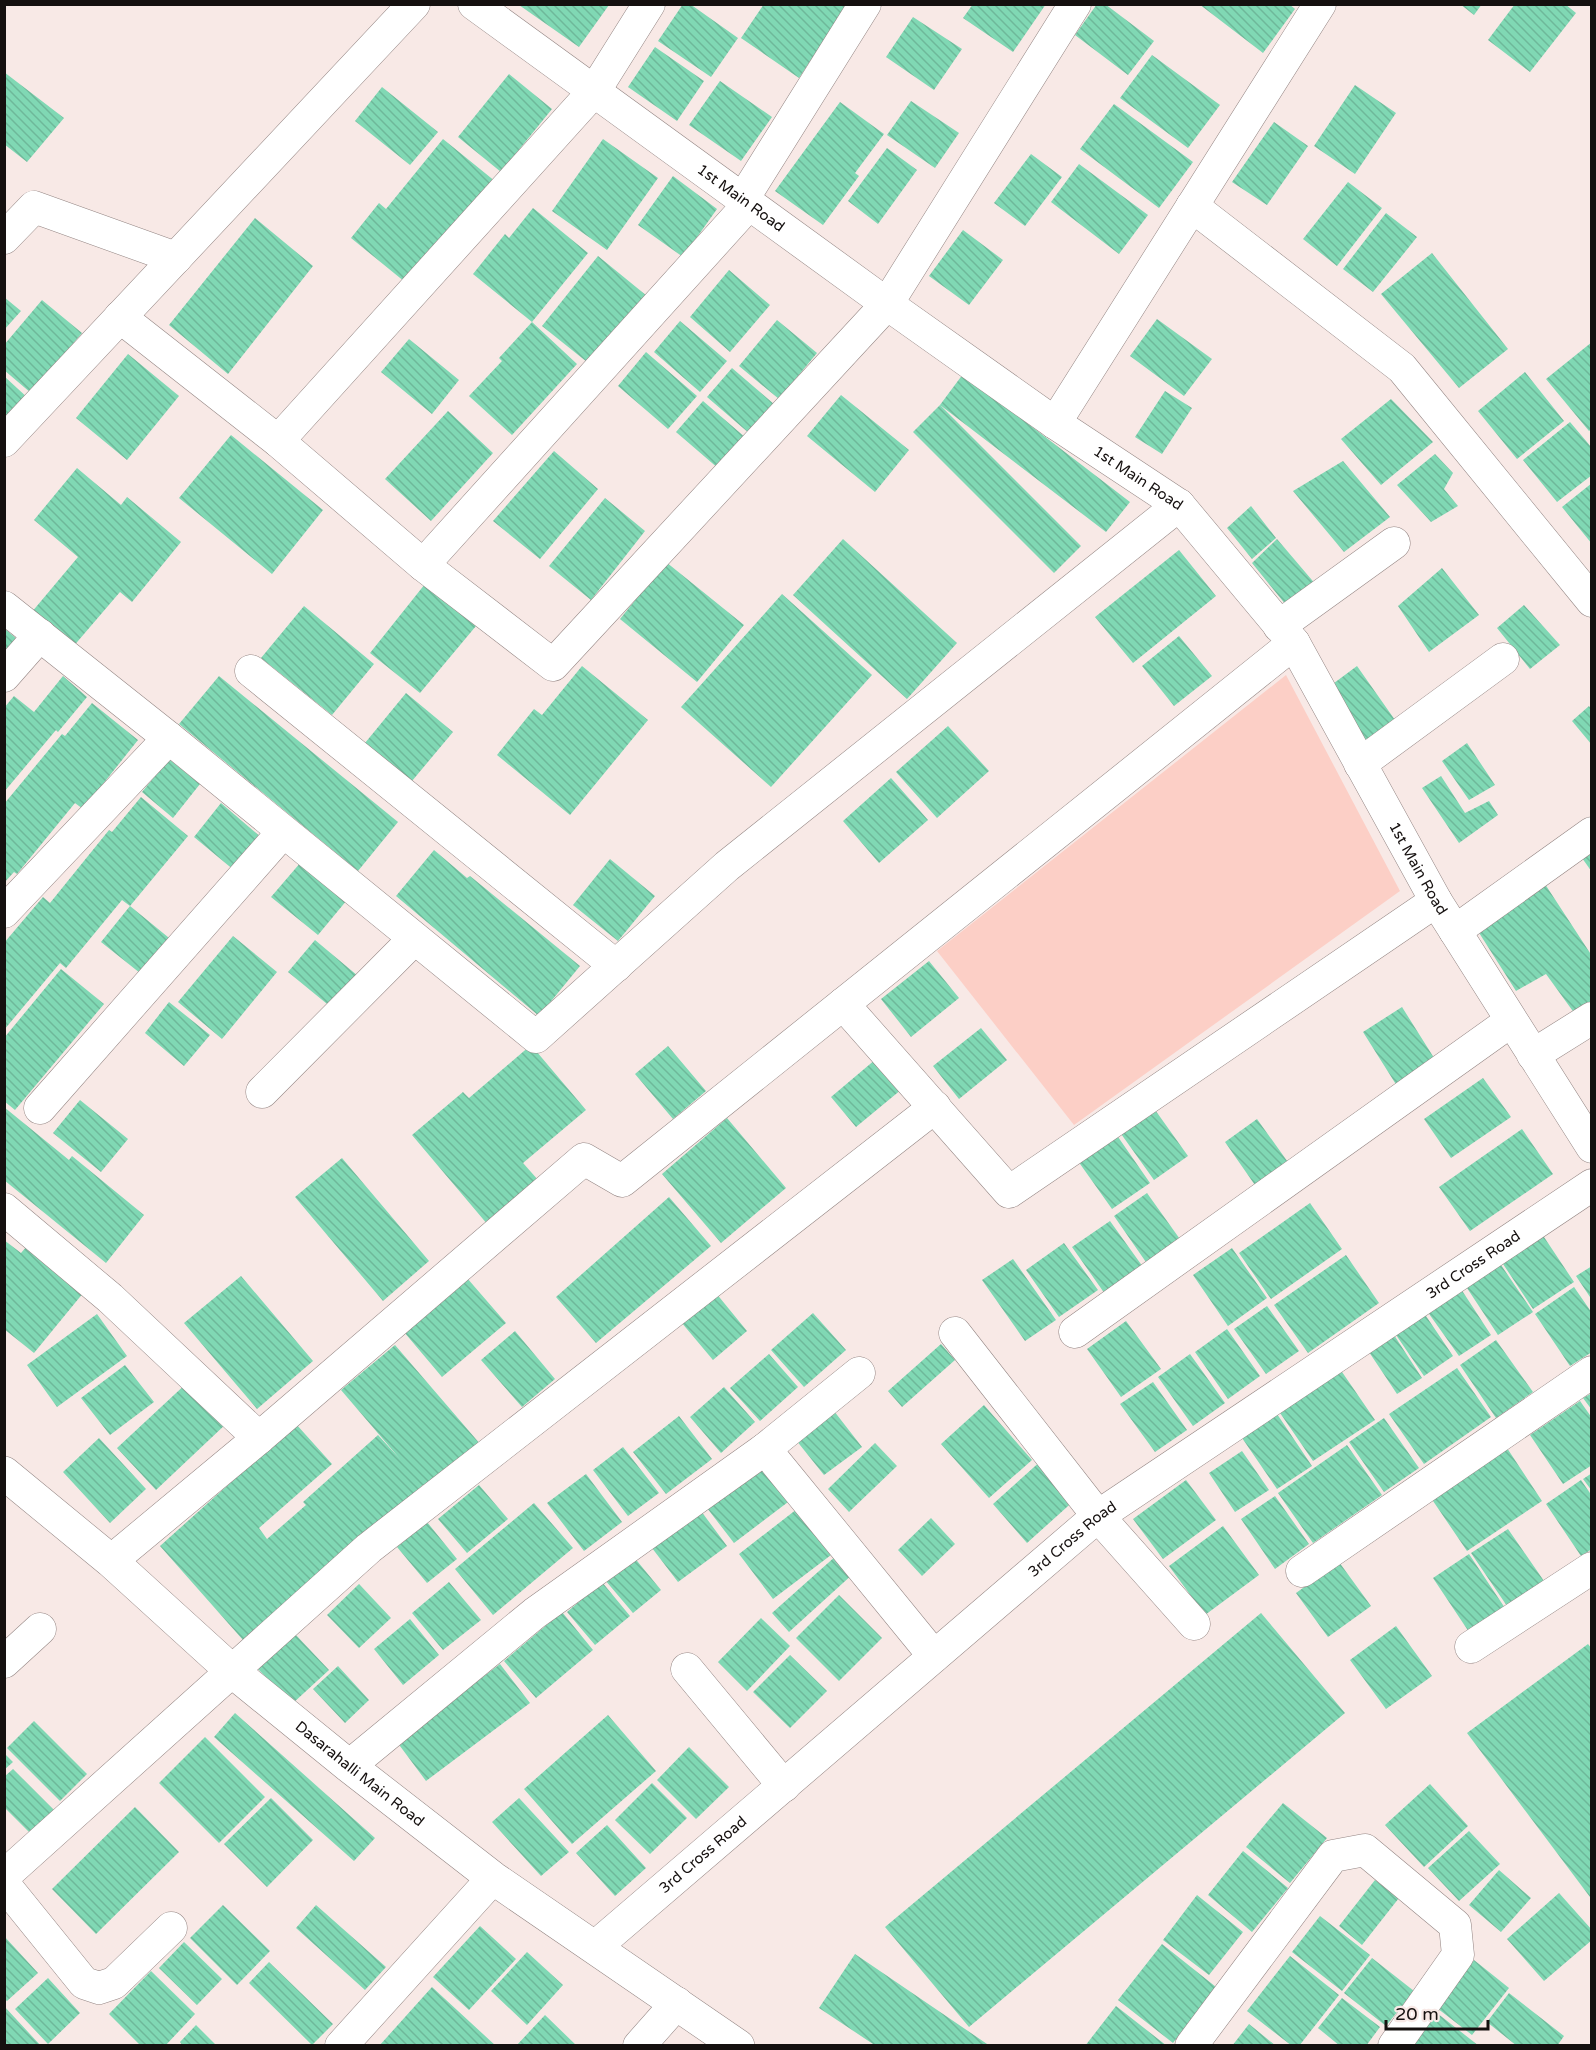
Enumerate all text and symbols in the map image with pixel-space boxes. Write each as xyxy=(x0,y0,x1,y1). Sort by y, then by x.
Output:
street label: 1st Main Road xyxy=(694,160,788,236)
street label: 1st Main Road xyxy=(1090,442,1186,514)
street label: 1st Main Road xyxy=(1385,819,1451,918)
street label: 3rd Cross Road xyxy=(1423,1227,1524,1303)
street label: 3rd Cross Road xyxy=(1025,1497,1120,1581)
street label: Dasarahalli Main Road xyxy=(292,1717,428,1830)
street label: 3rd Cross Road xyxy=(655,1812,750,1897)
scale bar xyxy=(1386,1993,1488,2031)
text: 20 m xyxy=(1395,2003,1439,2025)

